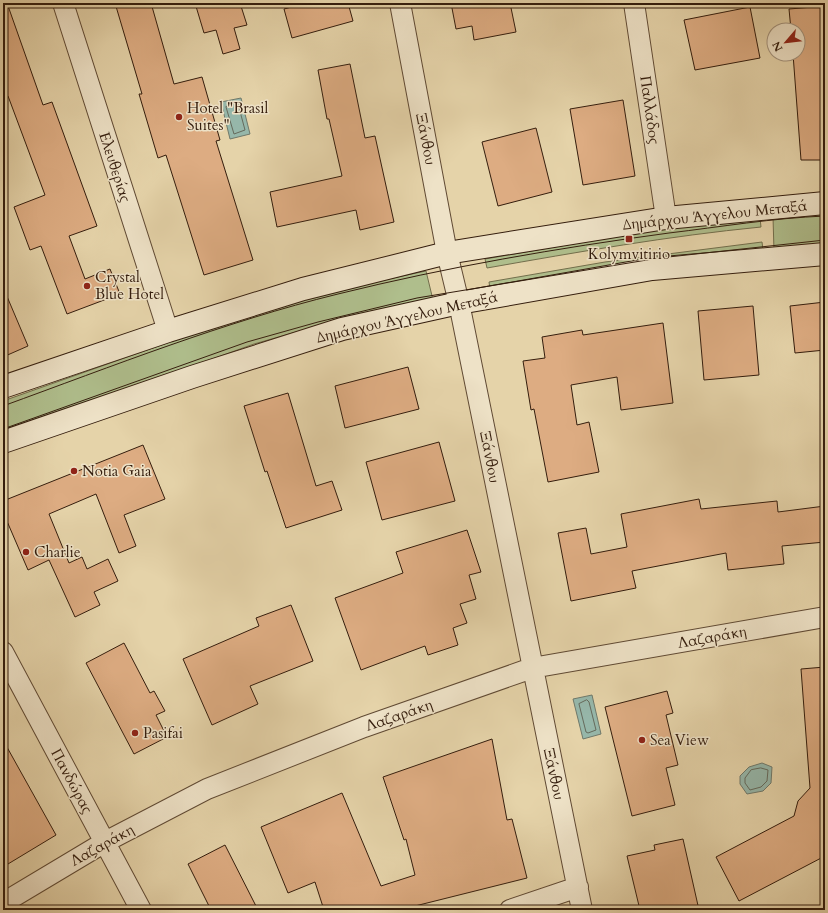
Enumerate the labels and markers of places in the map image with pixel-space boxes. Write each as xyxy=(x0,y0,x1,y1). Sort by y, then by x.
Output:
place label: Hotel "Brasil Suites" xyxy=(187,98,269,135)
marker: Hotel "Brasil Suites" xyxy=(174,112,184,122)
marker: Kolymvitirio xyxy=(624,234,634,244)
place label: Kolymvitirio xyxy=(588,244,670,264)
place label: Crystal Blue Hotel xyxy=(95,267,164,304)
marker: Crystal Blue Hotel xyxy=(82,281,92,291)
place label: Notia Gaia xyxy=(82,461,152,481)
marker: Notia Gaia xyxy=(69,466,79,476)
place label: Charlie xyxy=(34,542,81,562)
marker: Charlie xyxy=(21,547,31,557)
place label: Pasifai xyxy=(143,723,183,743)
marker: Pasifai xyxy=(130,728,140,738)
place label: Sea View xyxy=(650,730,709,750)
marker: Sea View xyxy=(637,735,647,745)

